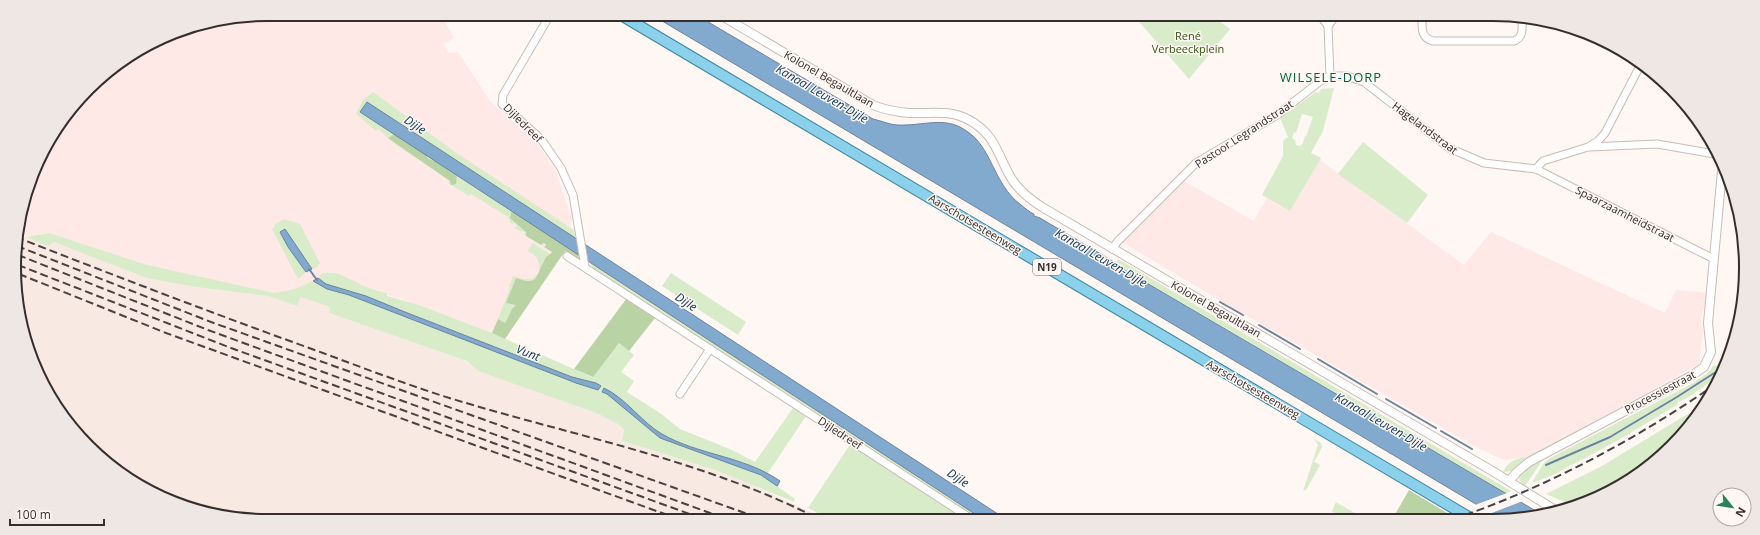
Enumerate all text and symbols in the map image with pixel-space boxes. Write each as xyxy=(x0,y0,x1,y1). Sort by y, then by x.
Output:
park label: René Verbeeckplein xyxy=(1152,28,1224,56)
street label: Kolonel Begaultlaan xyxy=(781,47,877,111)
water label: Kanaal Leuven-Dijle xyxy=(773,60,872,127)
district label: WILSELE-DORP xyxy=(1280,68,1382,86)
street label: Pastoor Legrandstraat xyxy=(1192,96,1296,171)
street label: Hagelandstraat xyxy=(1389,98,1461,157)
street label: Dijledreef xyxy=(500,100,547,146)
water label: Dijle xyxy=(401,111,430,138)
street label: Spaarzaamheidstraat xyxy=(1573,182,1677,245)
street label: Aarschotsesteenweg xyxy=(926,190,1024,257)
water label: Kanaal Leuven-Dijle xyxy=(1052,224,1151,291)
road number: N19 xyxy=(1033,259,1061,275)
street label: Kolonel Begaultlaan xyxy=(1168,277,1264,341)
water label: Dijle xyxy=(672,288,701,315)
water label: Vunt xyxy=(514,340,544,365)
street label: Aarschotsesteenweg xyxy=(1204,356,1303,422)
street label: Processiestraat xyxy=(1622,366,1698,417)
water label: Kanaal Leuven-Dijle xyxy=(1332,388,1431,455)
street label: Dijledreef xyxy=(815,413,866,453)
water label: Dijle xyxy=(944,464,973,491)
north arrow xyxy=(1712,487,1752,527)
scale bar xyxy=(10,501,104,527)
text: N xyxy=(1732,505,1750,520)
text: 100 m xyxy=(16,506,51,523)

